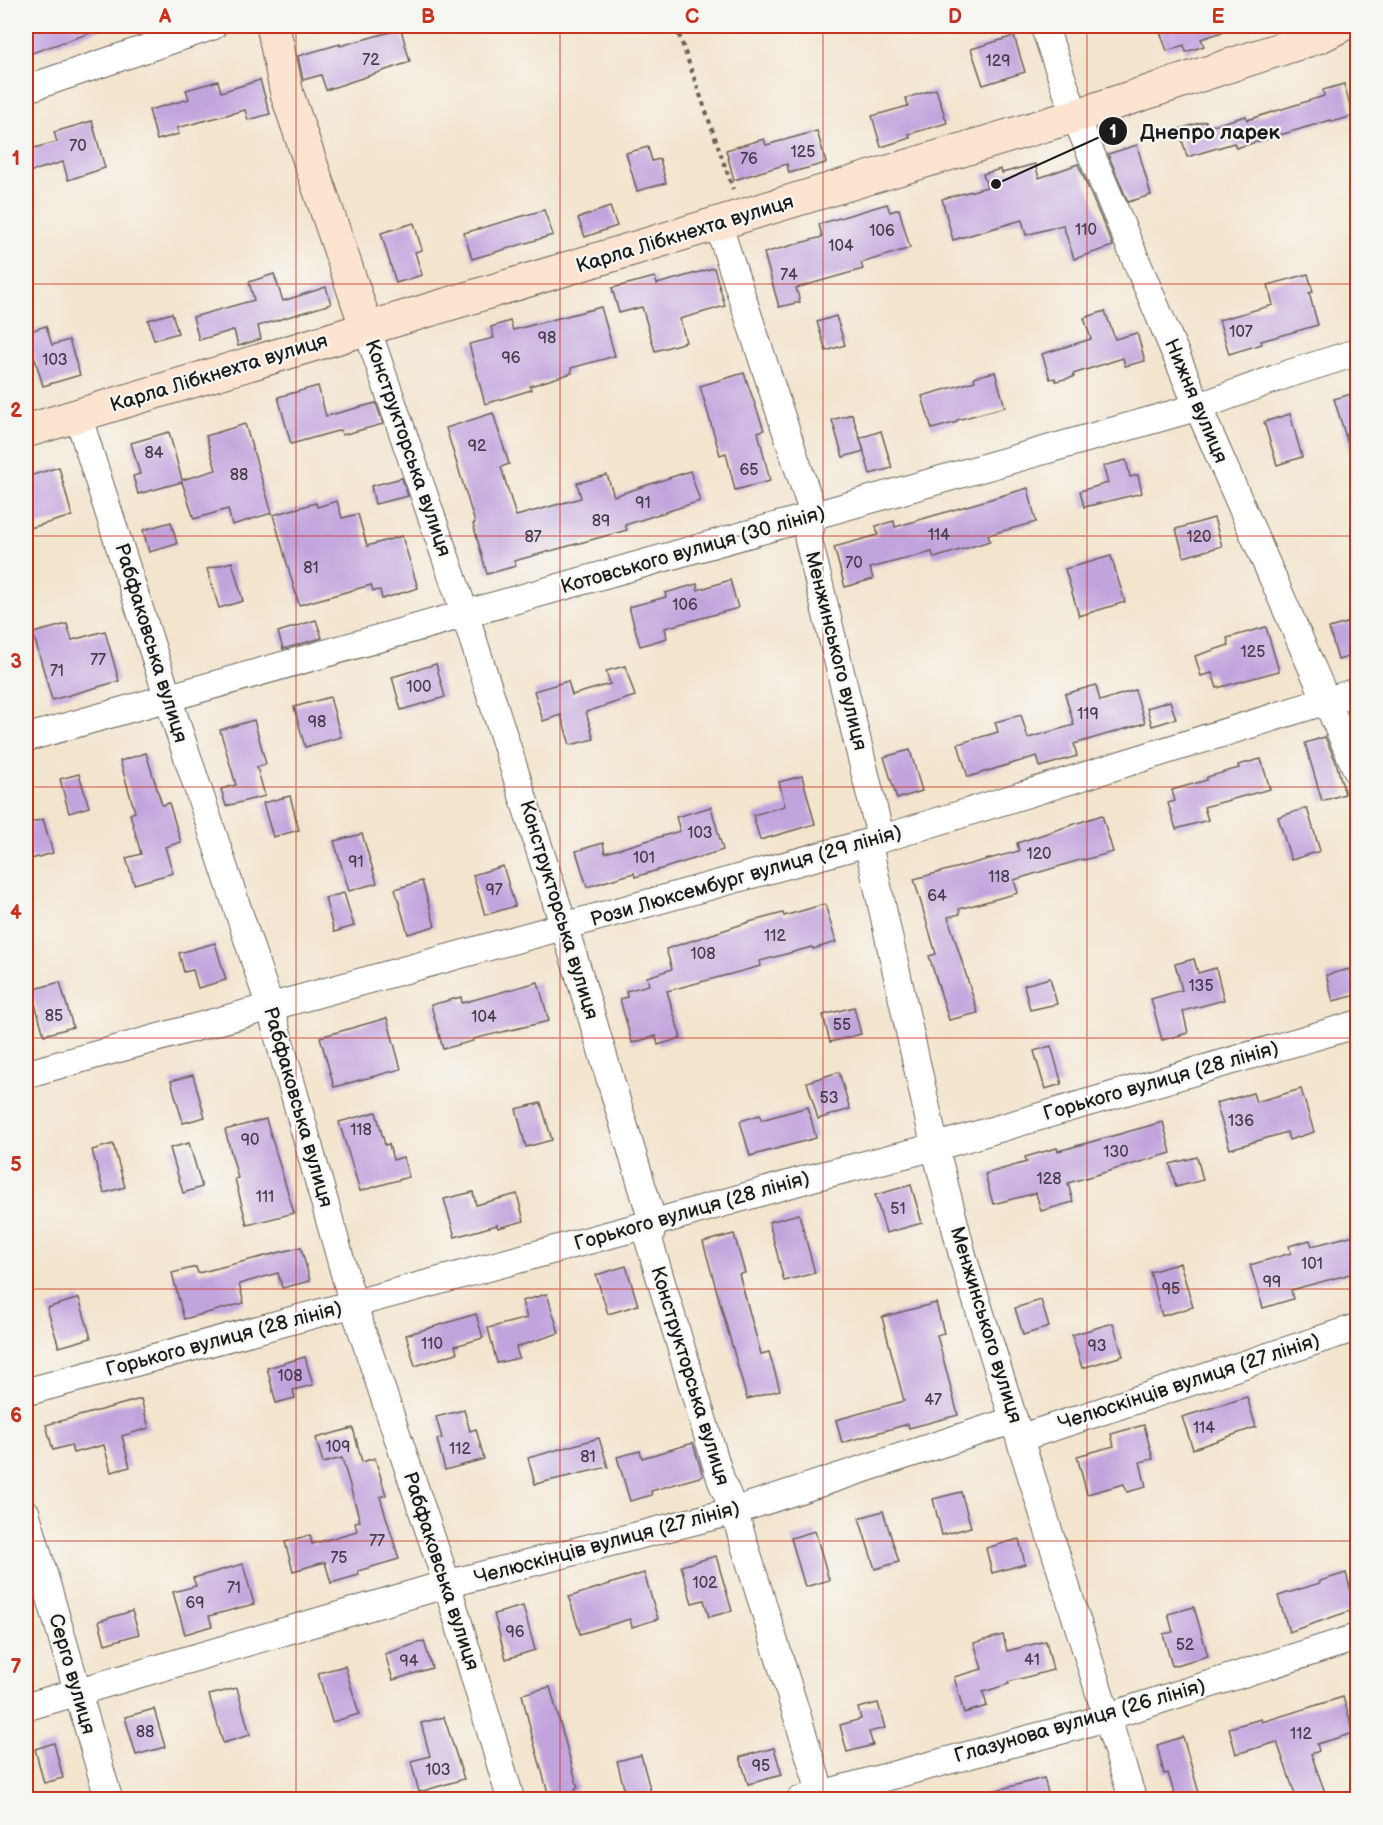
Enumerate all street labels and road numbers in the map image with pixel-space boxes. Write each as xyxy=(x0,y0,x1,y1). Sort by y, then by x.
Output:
street label: Карла Лібкнехта вулиця xyxy=(573,189,797,279)
street label: Карла Лібкнехта вулиця xyxy=(107,328,331,418)
street label: Нижня вулиця xyxy=(1159,335,1233,467)
street label: Конструкторська вулиця xyxy=(360,336,456,560)
street label: Котовського вулиця (30 лiнiя) xyxy=(558,501,828,599)
street label: Рабфаковська вулиця xyxy=(109,540,193,746)
street label: Менжинського вулиця xyxy=(800,549,872,753)
street label: Конструкторська вулиця xyxy=(514,798,604,1022)
street label: Рози Люксембург вулиця (29 лiнiя) xyxy=(588,820,904,932)
street label: Рабфаковська вулиця xyxy=(258,1004,338,1210)
street label: Горького вулиця (28 лiнiя) xyxy=(1041,1036,1281,1126)
street label: Горького вулиця (28 лiнiя) xyxy=(572,1166,812,1256)
street label: Менжинського вулиця xyxy=(945,1224,1027,1426)
street label: Конструкторська вулиця xyxy=(645,1264,735,1488)
street label: Горького вулиця (28 лiнiя) xyxy=(103,1296,345,1382)
street label: Челюскінців вулиця (27 лiнiя) xyxy=(1055,1328,1323,1436)
street label: Рабфаковська вулиця xyxy=(398,1469,484,1673)
street label: Челюскінців вулиця (27 лiнiя) xyxy=(472,1496,742,1590)
street label: Серго вулиця xyxy=(43,1611,101,1737)
street label: Глазунова вулиця (26 лiнiя) xyxy=(952,1674,1208,1768)

